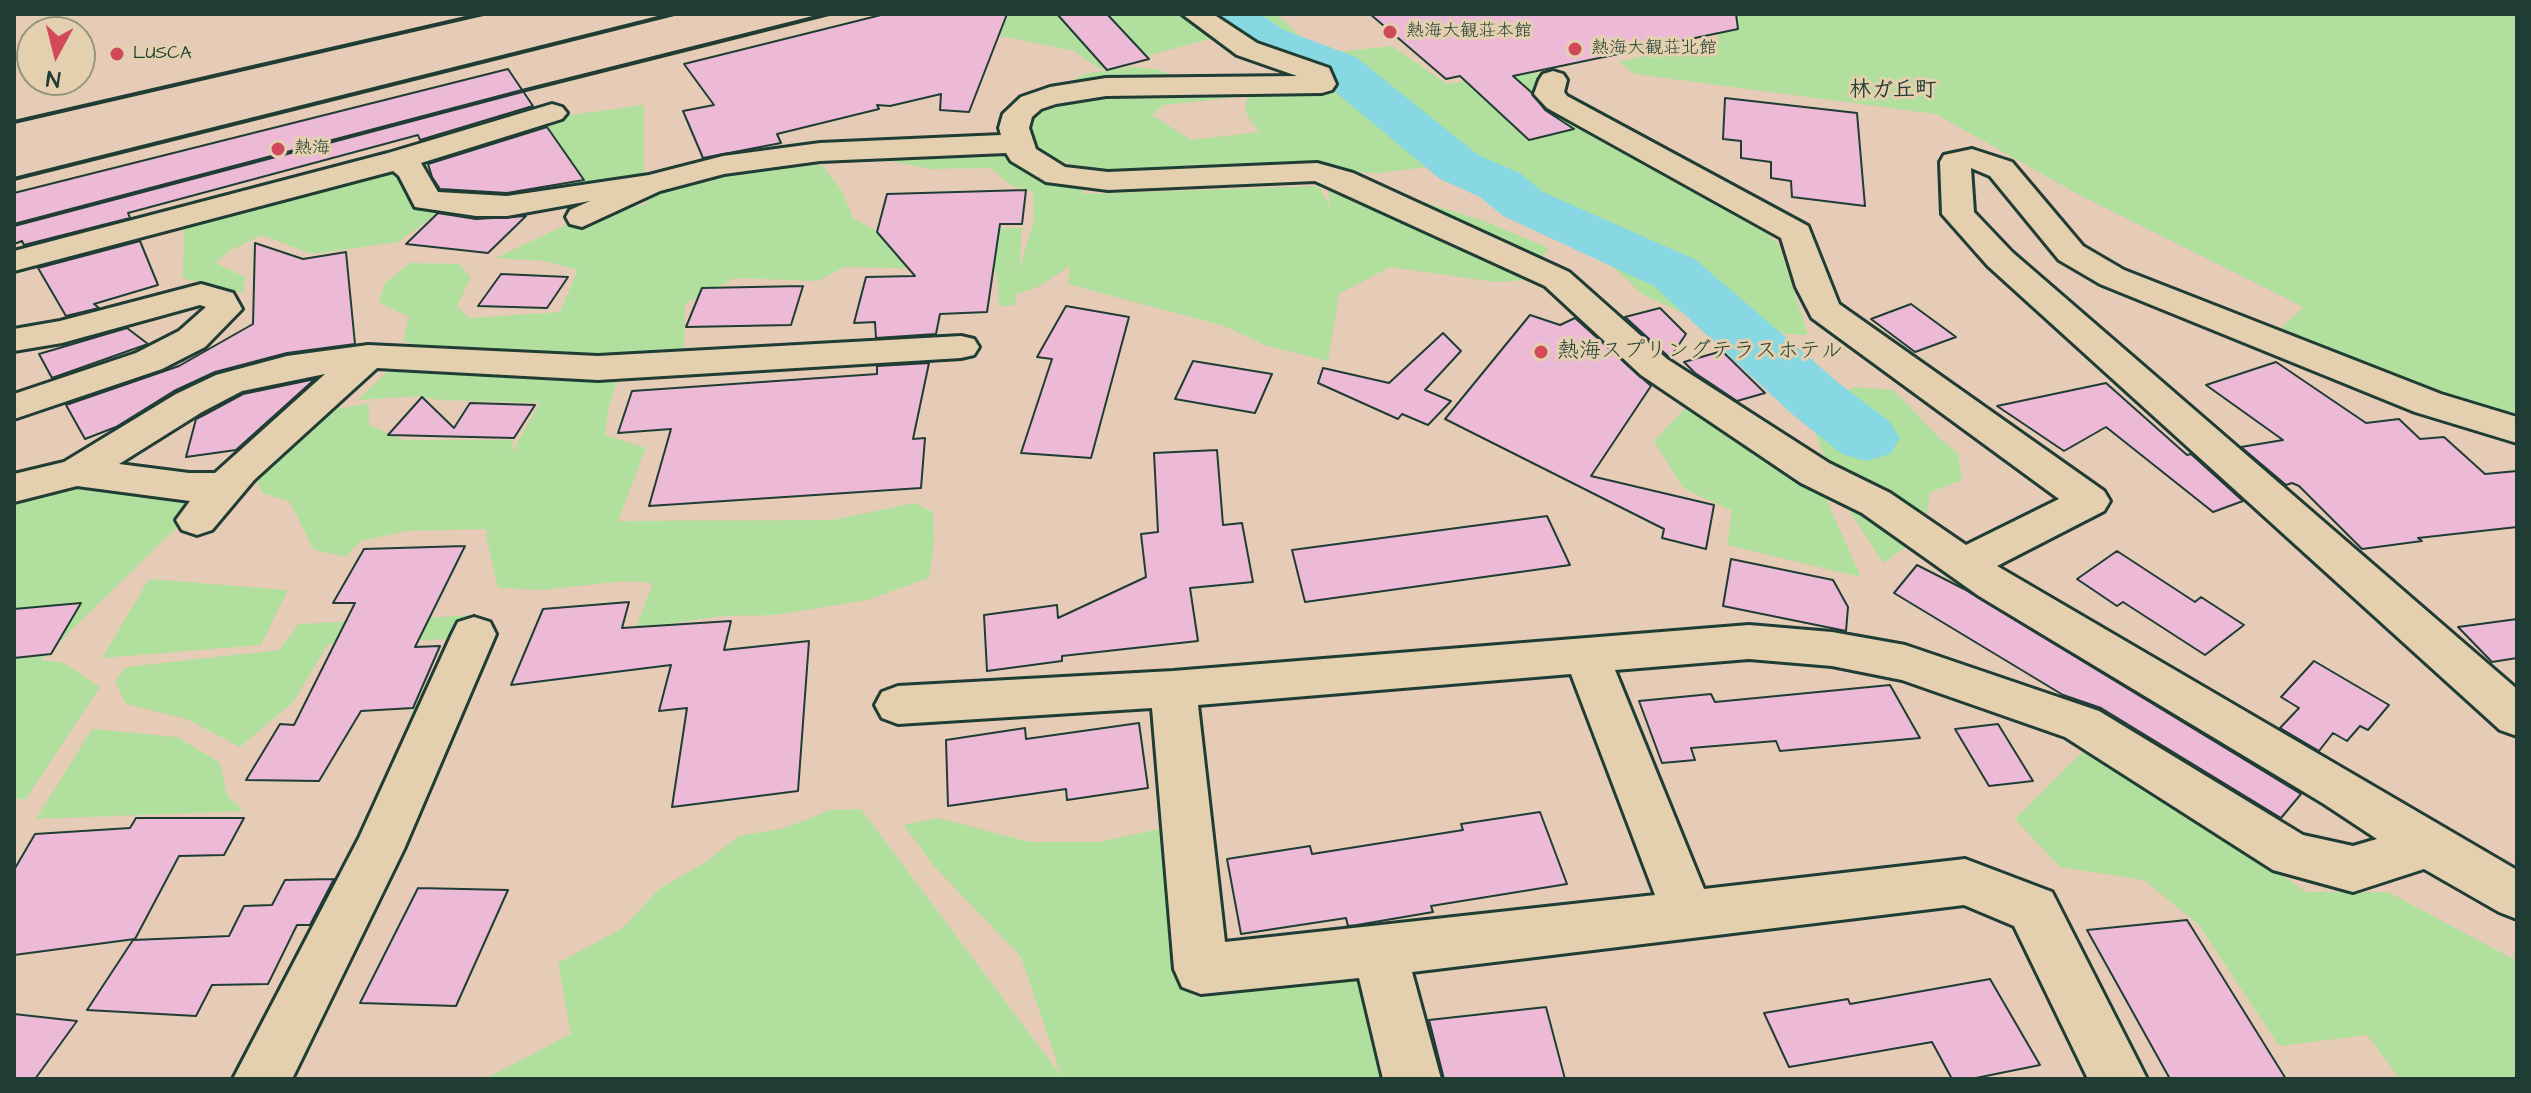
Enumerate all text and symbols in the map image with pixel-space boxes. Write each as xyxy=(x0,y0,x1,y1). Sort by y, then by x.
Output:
north arrow xyxy=(16,16,96,96)
place label: 熱海大観荘本館 xyxy=(1406,21,1532,43)
marker: 熱海大観荘本館 xyxy=(1381,23,1399,41)
place label: 熱海大観荘北館 xyxy=(1591,38,1717,60)
marker: 熱海大観荘北館 xyxy=(1566,40,1584,58)
place label: LUSCA xyxy=(133,43,191,65)
marker: LUSCA xyxy=(108,45,126,63)
text: N xyxy=(45,62,62,95)
district label: 林ガ丘町 xyxy=(1849,78,1937,104)
place label: 熱海 xyxy=(294,138,330,160)
marker: 熱海 xyxy=(269,140,287,158)
place label: 熱海スプリングテラスホテル xyxy=(1557,339,1843,365)
marker: 熱海スプリングテラスホテル xyxy=(1532,343,1550,361)

